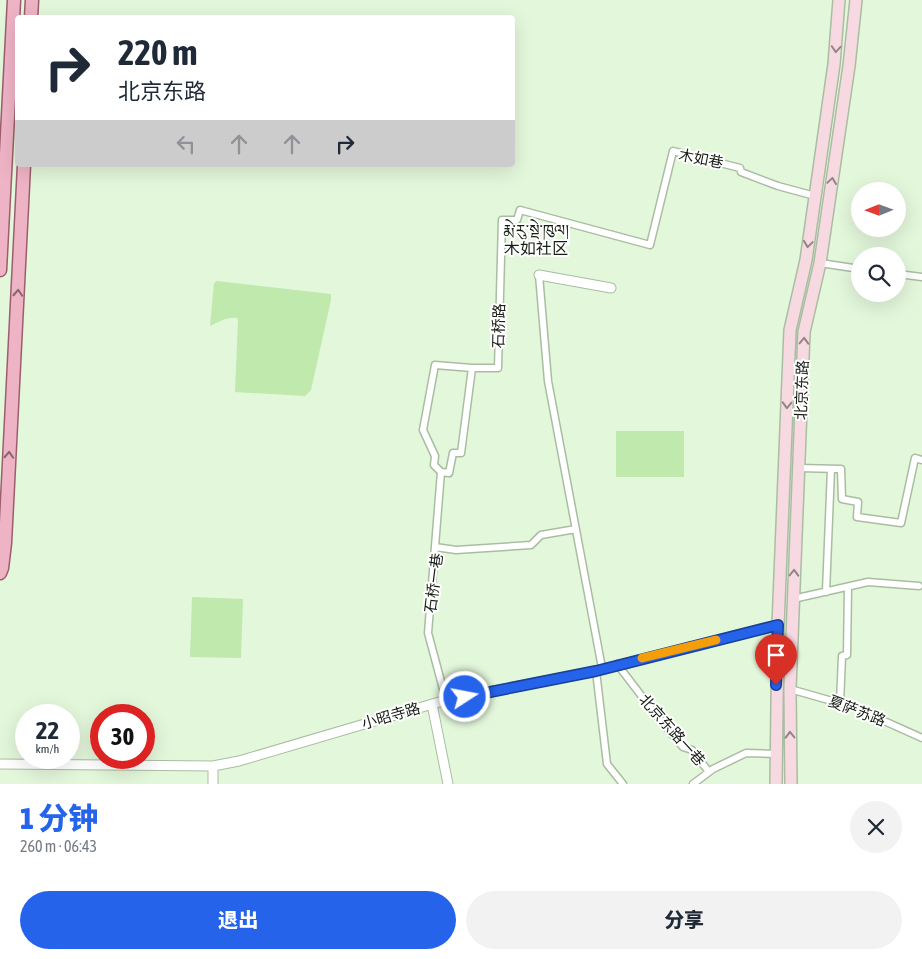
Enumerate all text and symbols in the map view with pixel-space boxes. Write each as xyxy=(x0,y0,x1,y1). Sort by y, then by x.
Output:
text: 220 m xyxy=(118,32,197,72)
icon: right xyxy=(35,35,100,100)
one-way arrow xyxy=(830,45,841,53)
text: 北京东路 xyxy=(118,78,206,104)
icon: left xyxy=(172,130,200,158)
icon: ahead xyxy=(225,130,253,158)
icon: ahead xyxy=(278,130,306,158)
icon: right xyxy=(331,130,359,158)
street label: 木如巷 xyxy=(677,146,725,171)
one-way arrow xyxy=(826,176,836,185)
north arrow xyxy=(851,182,906,238)
map controls xyxy=(851,182,906,302)
district label: རྨེ་རུ་སྡེ་ཁུལ། 木如社区 xyxy=(503,219,569,257)
one-way arrow xyxy=(803,241,814,249)
button: search xyxy=(851,247,906,302)
one-way arrow xyxy=(12,289,23,297)
street label: 石桥路 xyxy=(490,303,507,349)
one-way arrow xyxy=(798,336,809,344)
street label: 北京东路 xyxy=(792,360,811,420)
one-way arrow xyxy=(781,401,792,409)
one-way arrow xyxy=(4,451,15,459)
street label: 石桥一巷 xyxy=(421,552,446,614)
one-way arrow xyxy=(789,569,800,577)
pin xyxy=(755,634,797,685)
icon: arrive xyxy=(762,641,790,669)
position arrow xyxy=(438,670,490,722)
street label: 北京东路一巷 xyxy=(636,691,709,769)
street label: 夏萨苏路 xyxy=(826,692,888,729)
street label: 小昭寺路 xyxy=(360,699,422,732)
speed limit sign: 30 xyxy=(90,704,155,769)
text: 22 xyxy=(36,716,59,744)
one-way arrow xyxy=(785,731,795,739)
text: km/h xyxy=(36,742,59,756)
text: 1 分钟 xyxy=(20,801,98,835)
button: close xyxy=(850,801,902,853)
text: 260 m · 06:43 xyxy=(20,837,97,855)
button: 退出 xyxy=(20,891,456,949)
button: 分享 xyxy=(466,891,902,949)

